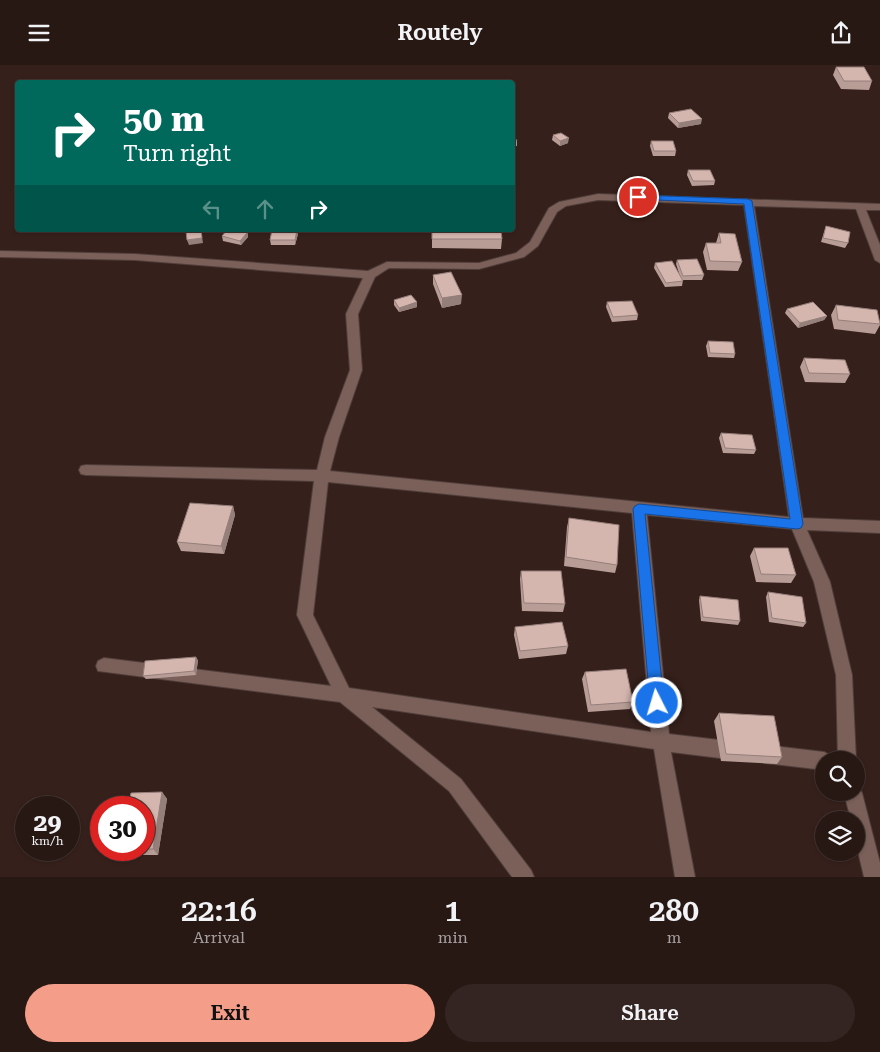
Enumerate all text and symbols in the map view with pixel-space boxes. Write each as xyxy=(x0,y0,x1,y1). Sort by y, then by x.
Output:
icon: menu xyxy=(25,19,53,47)
icon: share xyxy=(827,19,855,47)
text: Routely xyxy=(397,20,483,45)
text: 50 m xyxy=(123,99,205,140)
icon: right xyxy=(40,100,105,165)
text: Turn right xyxy=(123,141,231,166)
pin xyxy=(617,176,659,218)
icon: arrive xyxy=(624,183,652,211)
icon: left xyxy=(198,195,226,223)
icon: ahead xyxy=(251,195,279,223)
icon: right xyxy=(304,195,332,223)
position arrow xyxy=(630,676,682,728)
map controls xyxy=(815,751,865,861)
button: search xyxy=(815,751,865,801)
speed limit sign: 30 xyxy=(90,796,155,861)
text: 29 xyxy=(33,808,62,837)
button: layers xyxy=(815,811,865,861)
text: km/h xyxy=(31,834,64,848)
text: 22:16 xyxy=(181,893,257,928)
text: 1 xyxy=(444,893,461,928)
text: 280 xyxy=(649,893,699,928)
text: Arrival xyxy=(193,928,245,947)
text: min xyxy=(438,928,468,947)
text: m xyxy=(667,928,681,947)
button: Exit xyxy=(25,984,435,1042)
button: Share xyxy=(445,984,855,1042)

